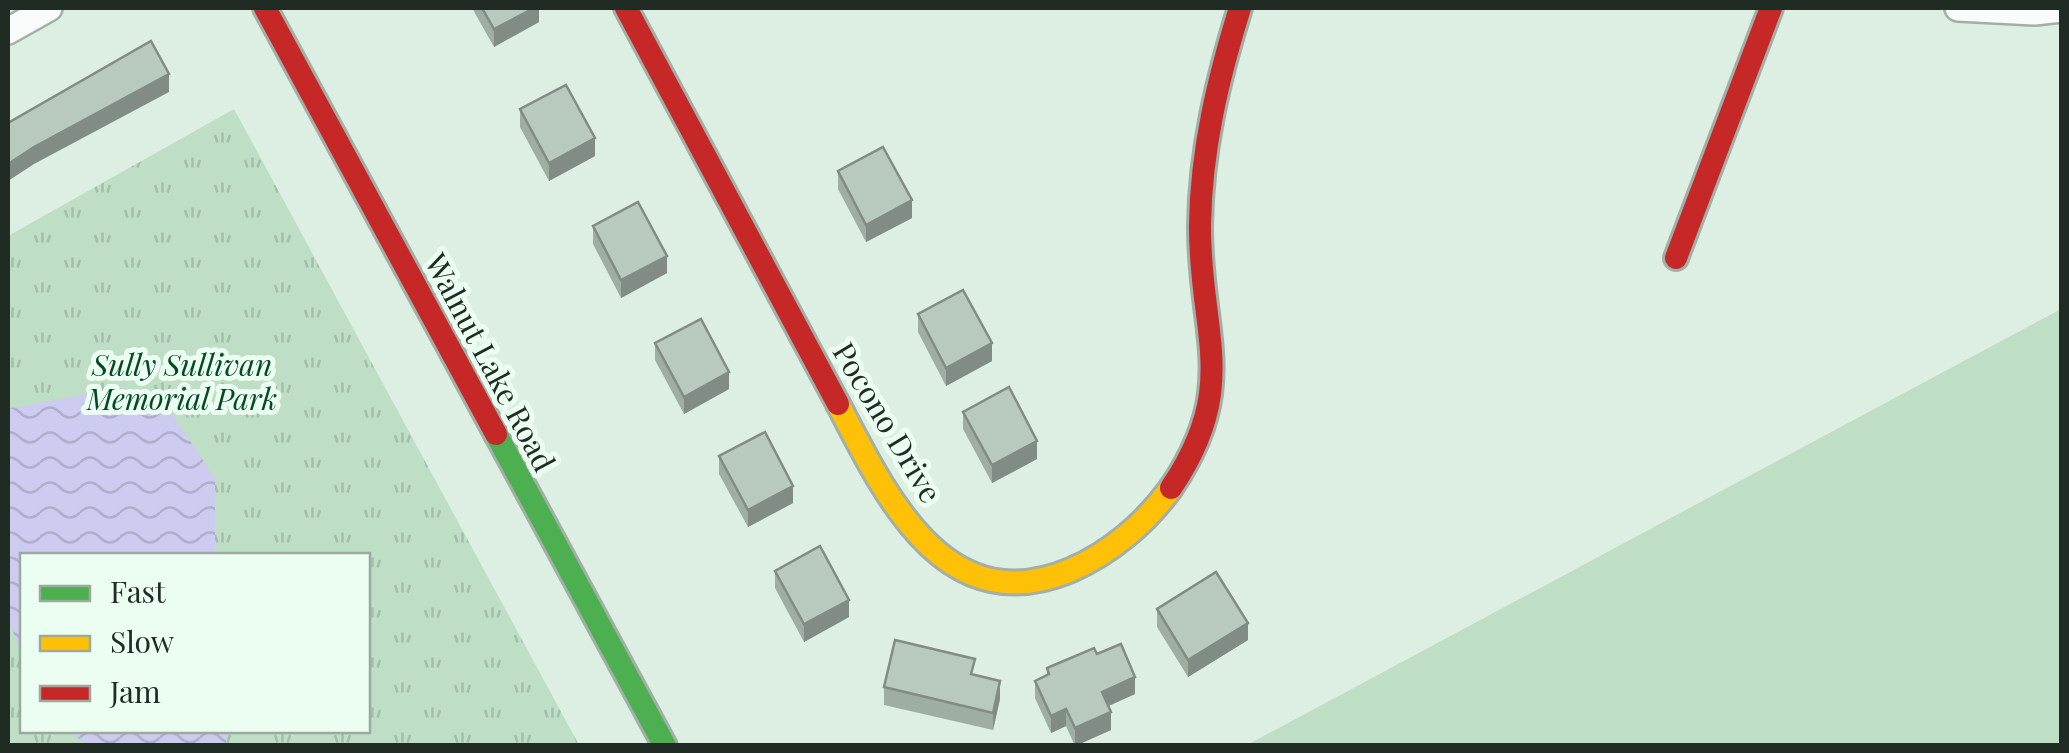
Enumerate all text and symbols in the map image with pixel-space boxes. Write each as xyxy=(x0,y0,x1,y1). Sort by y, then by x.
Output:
street label: Walnut Lake Road xyxy=(416,245,565,478)
street label: Pocono Drive xyxy=(825,335,951,509)
park label: Sully Sullivan Memorial Park xyxy=(85,344,277,418)
legend xyxy=(20,553,370,733)
text: Fast xyxy=(110,571,166,611)
text: Slow xyxy=(110,621,175,661)
text: Jam xyxy=(109,671,161,711)

